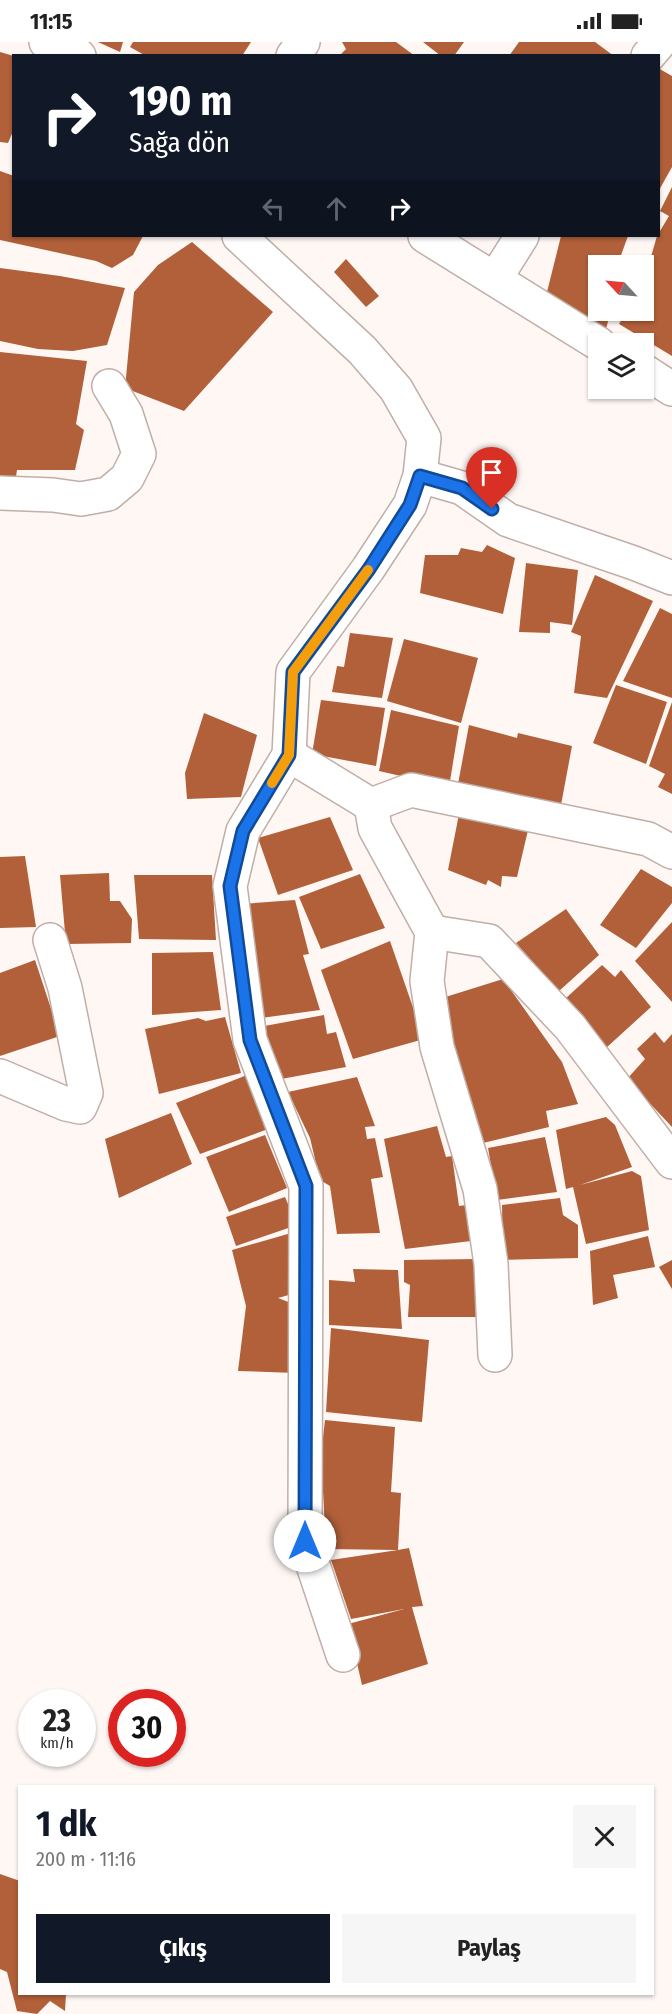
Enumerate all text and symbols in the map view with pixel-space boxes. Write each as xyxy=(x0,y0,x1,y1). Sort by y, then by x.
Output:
text: 11:15 xyxy=(30,8,73,35)
text: 190 m xyxy=(129,76,232,126)
icon: right xyxy=(30,78,108,156)
text: Sağa dön xyxy=(129,127,230,159)
icon: left xyxy=(257,192,290,225)
icon: ahead xyxy=(320,192,353,225)
icon: right xyxy=(383,192,416,225)
north arrow xyxy=(588,255,654,321)
map controls xyxy=(588,255,654,399)
button: layers xyxy=(588,333,654,399)
pin xyxy=(466,447,517,509)
icon: arrive xyxy=(475,456,508,489)
position arrow xyxy=(273,1509,337,1573)
speed limit sign: 30 xyxy=(108,1689,186,1767)
text: 23 xyxy=(43,1703,71,1739)
text: km/h xyxy=(40,1734,74,1752)
text: 1 dk xyxy=(36,1802,97,1846)
button: close xyxy=(573,1805,636,1868)
text: 200 m · 11:16 xyxy=(36,1847,136,1871)
button: Çıkış xyxy=(36,1914,330,1983)
button: Paylaş xyxy=(342,1914,636,1983)

